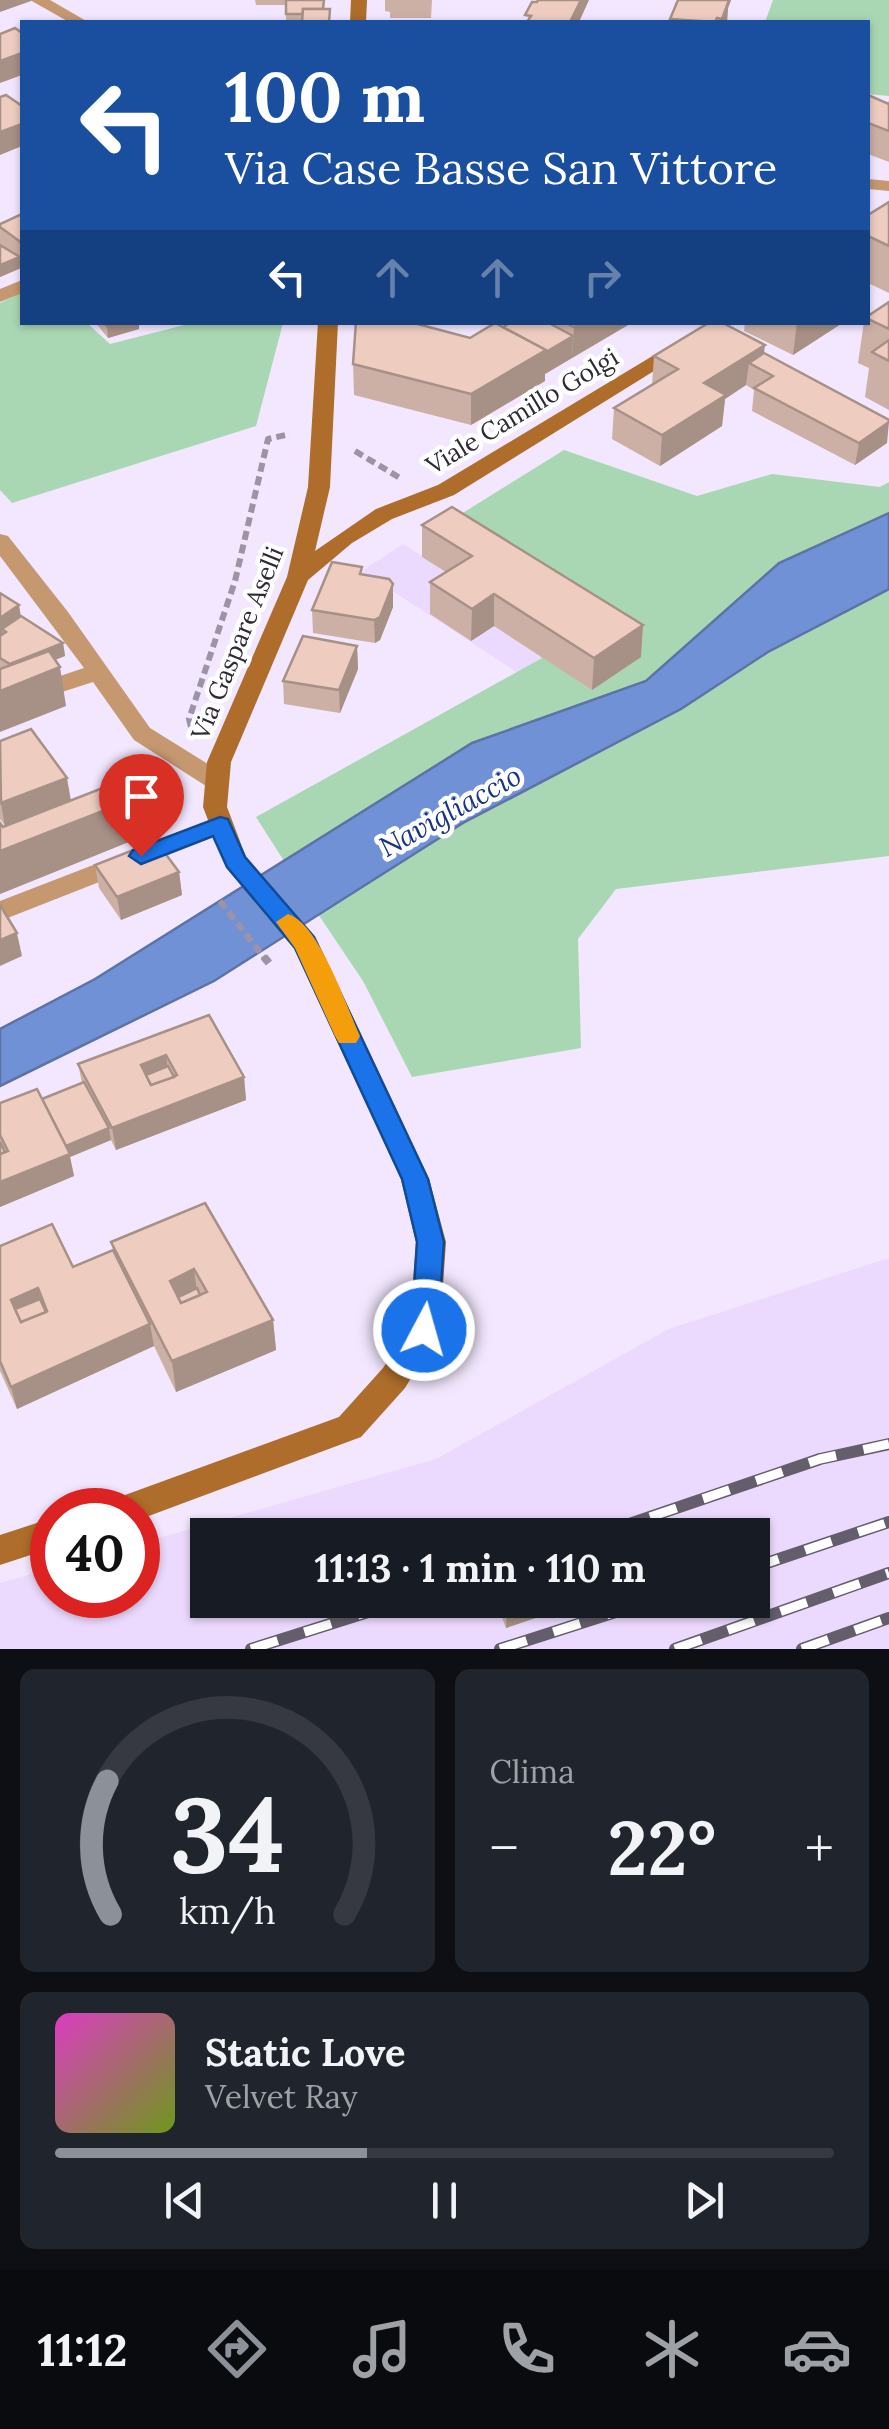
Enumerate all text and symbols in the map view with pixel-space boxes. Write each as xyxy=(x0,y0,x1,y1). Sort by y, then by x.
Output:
text: 100 m xyxy=(225,52,425,141)
icon: left xyxy=(60,60,190,190)
text: Via Case Basse San Vittore xyxy=(225,139,777,196)
icon: left xyxy=(260,250,315,305)
icon: ahead xyxy=(365,250,420,305)
icon: ahead xyxy=(470,250,525,305)
icon: right xyxy=(575,250,630,305)
street label: Viale Camillo Golgi xyxy=(419,341,624,482)
street label: Via Gaspare Aselli xyxy=(183,542,290,745)
pin xyxy=(99,754,184,857)
water label: Navigliaccio xyxy=(373,757,527,865)
icon: arrive xyxy=(114,769,169,824)
position arrow xyxy=(372,1278,476,1382)
speed limit sign: 40 xyxy=(30,1488,160,1618)
text: 11:13 · 1 min · 110 m xyxy=(314,1544,646,1592)
text: Clima xyxy=(490,1751,575,1792)
text: 34 xyxy=(170,1767,285,1900)
text: 22° xyxy=(607,1800,716,1896)
text: − xyxy=(490,1813,519,1883)
text: + xyxy=(805,1813,834,1883)
text: km/h xyxy=(179,1888,276,1934)
text: Static Love xyxy=(205,2028,405,2076)
text: Velvet Ray xyxy=(205,2076,358,2117)
icon: previous xyxy=(157,2173,212,2228)
icon: pause xyxy=(417,2173,472,2228)
icon: next xyxy=(677,2173,732,2228)
icon: directions xyxy=(202,2314,272,2384)
icon: music xyxy=(347,2314,417,2384)
icon: phone xyxy=(492,2314,562,2384)
icon: climate xyxy=(637,2314,707,2384)
icon: car xyxy=(782,2314,852,2384)
text: 11:12 xyxy=(37,2321,127,2378)

